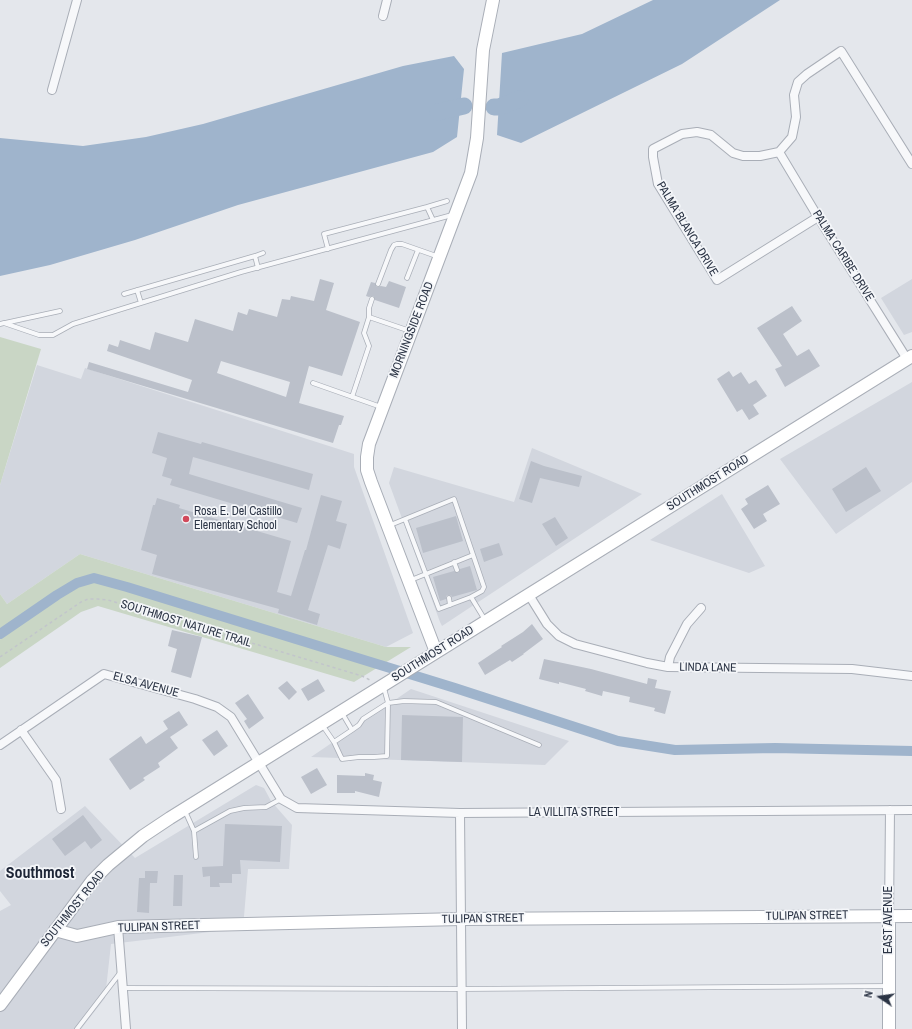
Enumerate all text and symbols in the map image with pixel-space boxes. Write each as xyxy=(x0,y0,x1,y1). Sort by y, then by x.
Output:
street label: PALMA BLANCA DRIVE xyxy=(653,179,721,279)
street label: PALMA CARIBE DRIVE xyxy=(809,208,877,304)
street label: MORNINGSIDE ROAD xyxy=(387,280,437,380)
street label: SOUTHMOST ROAD xyxy=(664,452,752,514)
place label: Rosa E. Del Castillo Elementary School xyxy=(194,505,282,533)
marker: Rosa E. Del Castillo Elementary School xyxy=(181,514,191,524)
street label: SOUTHMOST NATURE TRAIL xyxy=(119,597,253,651)
street label: SOUTHMOST ROAD xyxy=(389,623,477,685)
street label: LINDA LANE xyxy=(679,660,737,676)
street label: ELSA AVENUE xyxy=(111,669,181,701)
street label: LA VILLITA STREET xyxy=(528,806,620,820)
district label: Southmost xyxy=(6,864,74,884)
street label: SOUTHMOST ROAD xyxy=(38,868,108,950)
street label: EAST AVENUE xyxy=(882,886,896,954)
street label: TULIPAN STREET xyxy=(766,908,848,924)
street label: TULIPAN STREET xyxy=(442,911,524,927)
street label: TULIPAN STREET xyxy=(118,918,200,936)
north arrow xyxy=(860,977,900,1017)
text: N xyxy=(861,990,876,999)

